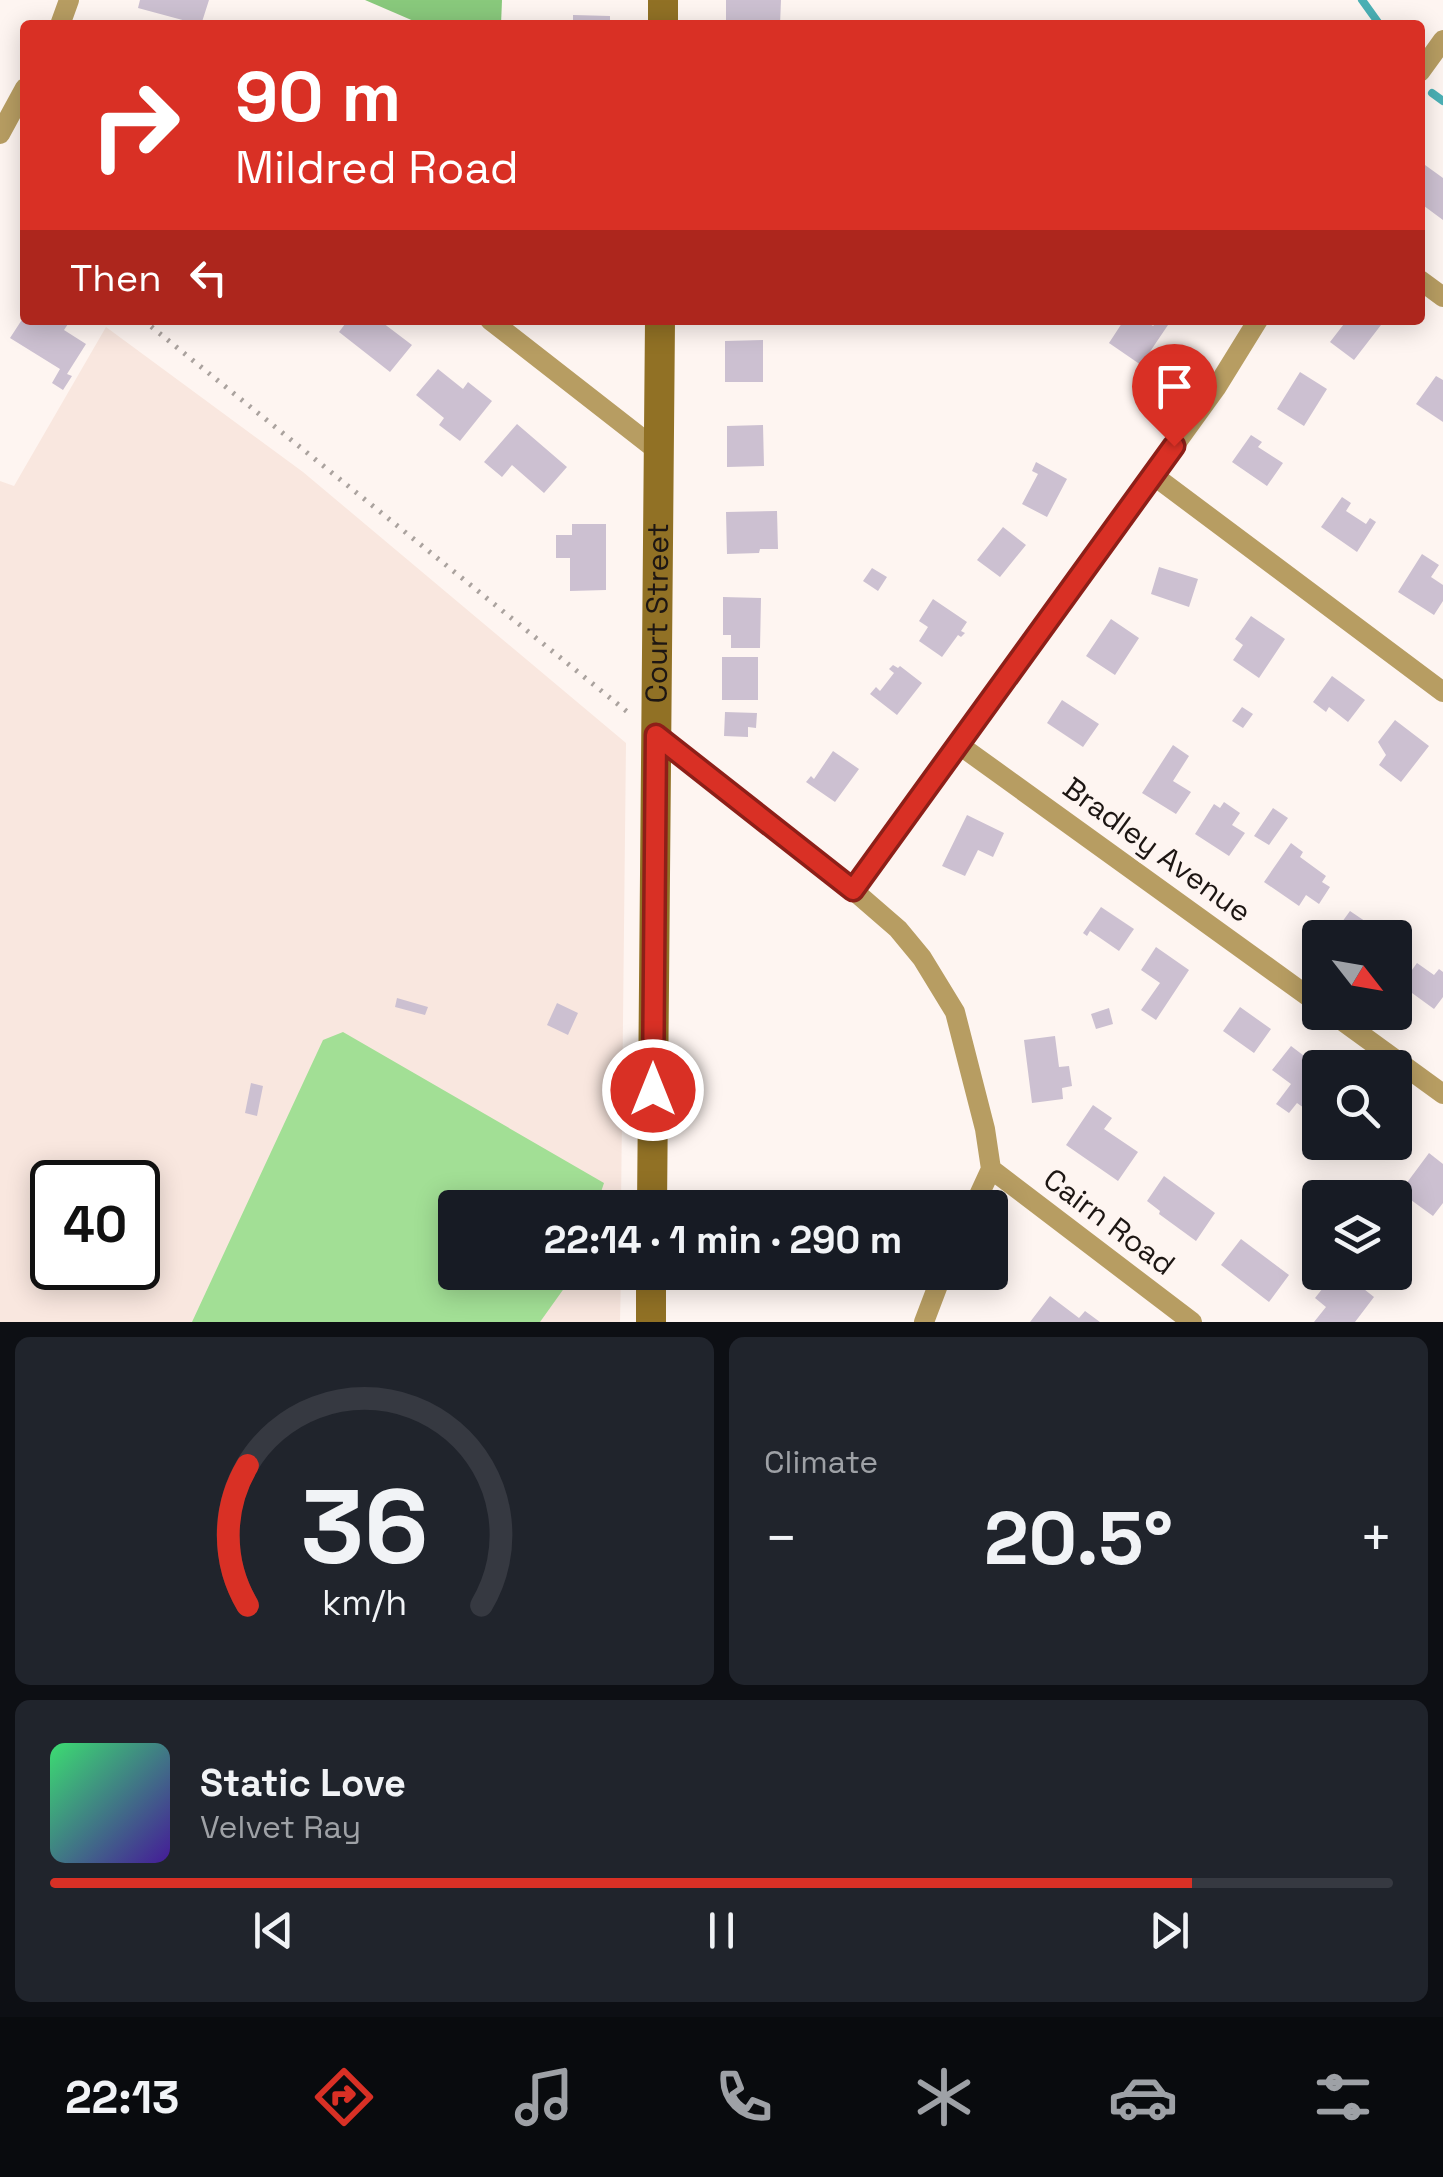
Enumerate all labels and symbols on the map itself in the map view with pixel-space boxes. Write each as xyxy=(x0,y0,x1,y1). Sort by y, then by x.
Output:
pin xyxy=(1132,344,1217,447)
street label: Court Street xyxy=(637,522,677,704)
street label: Bradley Avenue xyxy=(1055,768,1259,931)
north arrow xyxy=(1302,920,1412,1030)
position arrow xyxy=(601,1038,705,1142)
street label: Cairn Road xyxy=(1036,1159,1183,1284)
speed limit sign: 40 xyxy=(30,1160,160,1290)

